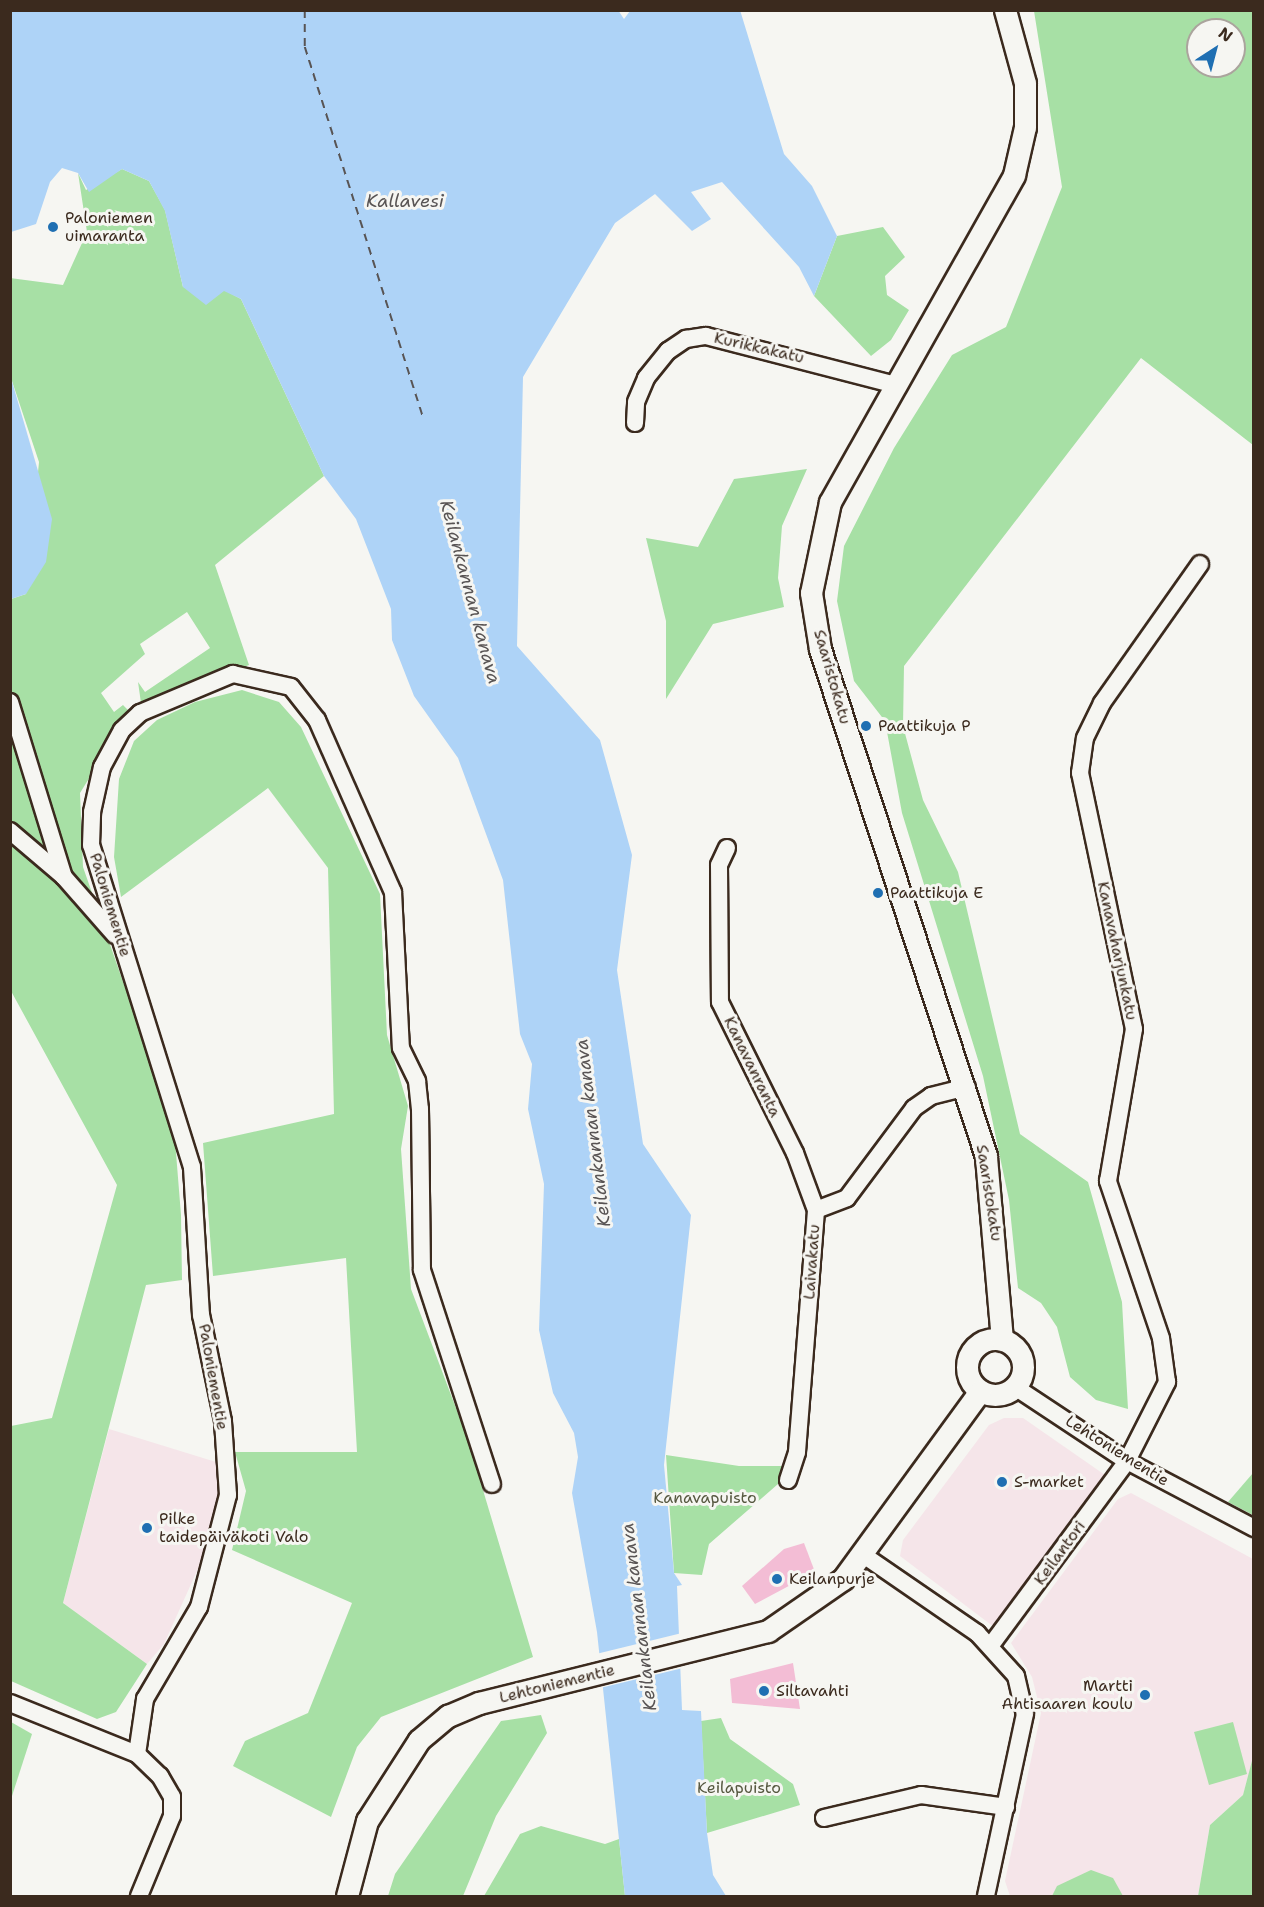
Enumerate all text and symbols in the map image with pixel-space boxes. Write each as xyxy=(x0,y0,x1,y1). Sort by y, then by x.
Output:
north arrow xyxy=(1186,18,1246,78)
text: N xyxy=(1214,22,1237,47)
water label: Kallavesi xyxy=(366,190,444,212)
place label: Paloniemen uimaranta xyxy=(65,208,153,246)
marker: Paloniemen uimaranta xyxy=(46,220,60,234)
street label: Kurikkakatu xyxy=(712,328,806,368)
water label: Keilankannan kanava xyxy=(435,498,505,686)
street label: Saaristokatu xyxy=(809,627,855,727)
place label: Paattikuja P xyxy=(878,716,971,736)
marker: Paattikuja P xyxy=(859,719,873,733)
street label: Paloniementie xyxy=(85,851,135,959)
street label: Kanavaharjunkatu xyxy=(1093,880,1141,1022)
place label: Paattikuja E xyxy=(890,883,983,903)
marker: Paattikuja E xyxy=(871,886,885,900)
street label: Kanavanranta xyxy=(719,1014,785,1120)
water label: Keilankannan kanava xyxy=(571,1038,615,1228)
street label: Saaristokatu xyxy=(972,1143,1006,1243)
street label: Laivakatu xyxy=(800,1224,824,1300)
street label: Paloniementie xyxy=(194,1322,232,1432)
street label: Lehtoniementie xyxy=(1062,1412,1172,1490)
place label: S-market xyxy=(1014,1472,1084,1492)
marker: S-market xyxy=(995,1475,1009,1489)
park label: Kanavapuisto xyxy=(653,1488,757,1508)
place label: Pilke taidepäiväkoti Valo xyxy=(159,1509,308,1547)
street label: Keilantori xyxy=(1030,1517,1090,1589)
marker: Pilke taidepäiväkoti Valo xyxy=(140,1521,154,1535)
water label: Keilankannan kanava xyxy=(617,1522,661,1712)
place label: Keilanpurje xyxy=(789,1569,875,1589)
marker: Keilanpurje xyxy=(770,1572,784,1586)
street label: Lehtoniementie xyxy=(497,1660,617,1708)
place label: Martti Ahtisaaren koulu xyxy=(1002,1676,1133,1714)
place label: Siltavahti xyxy=(776,1681,849,1701)
marker: Siltavahti xyxy=(757,1684,771,1698)
marker: Martti Ahtisaaren koulu xyxy=(1138,1688,1152,1702)
park label: Keilapuisto xyxy=(697,1778,781,1798)

